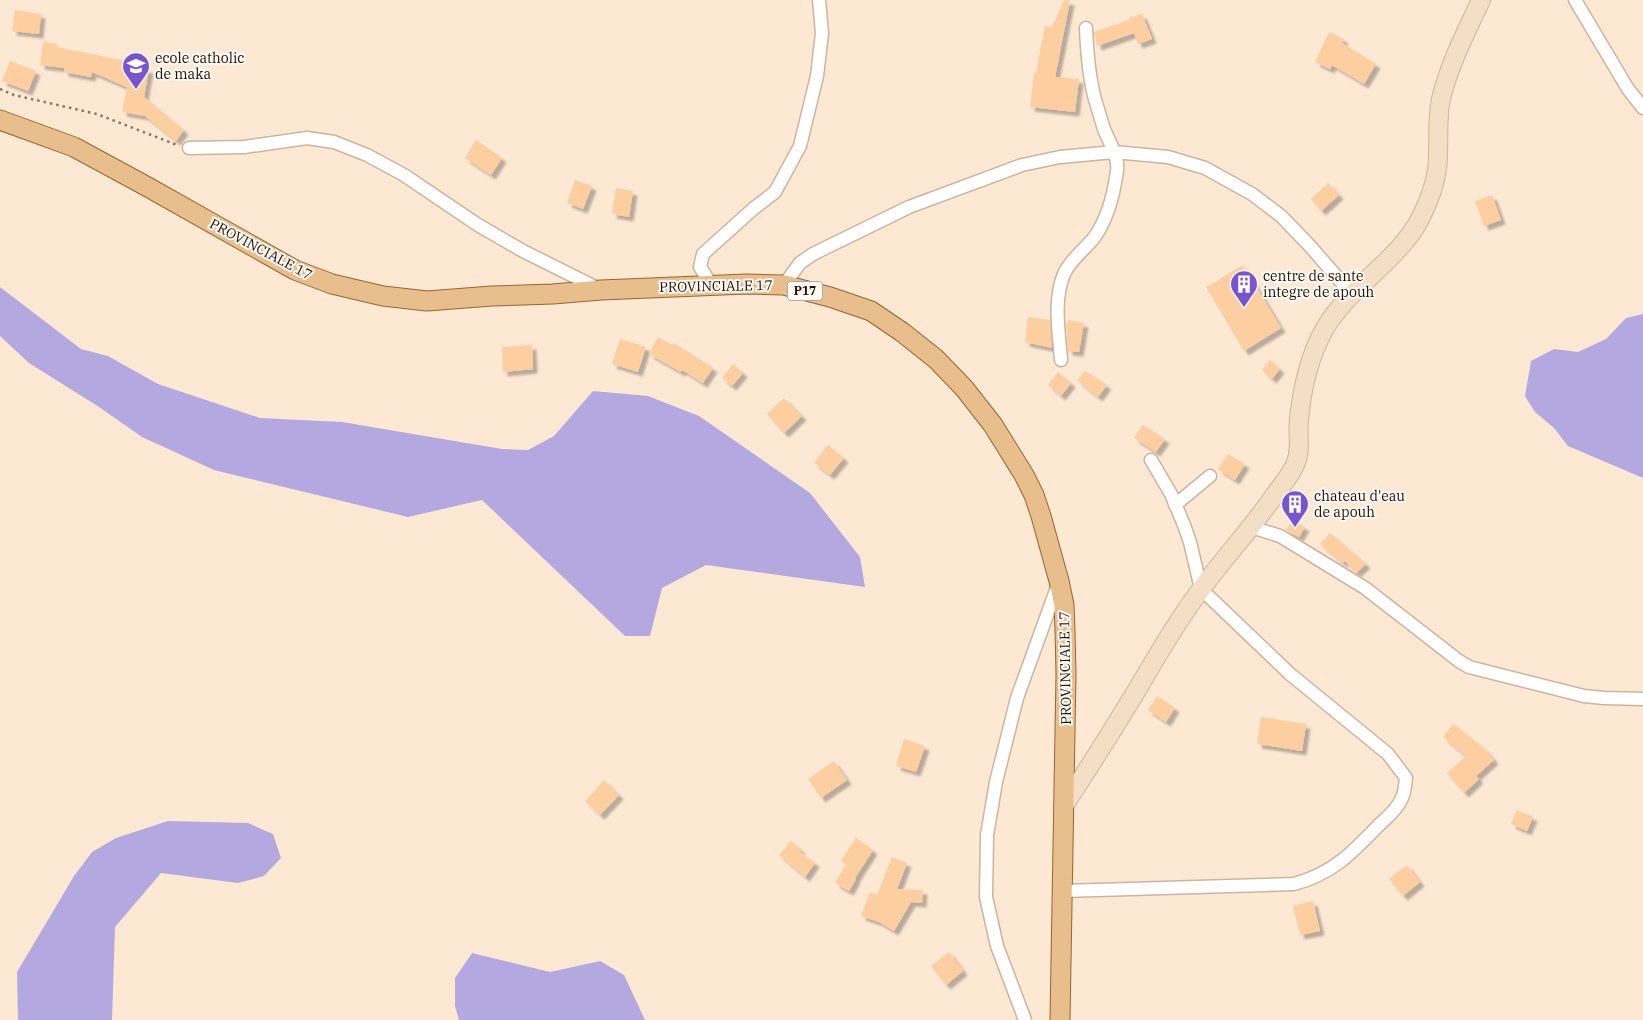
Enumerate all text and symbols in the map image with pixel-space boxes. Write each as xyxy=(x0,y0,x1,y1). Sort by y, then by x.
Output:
place label: ecole catholic de maka xyxy=(155,49,245,83)
school or university icon: ecole catholic de maka xyxy=(121,51,151,90)
street label: PROVINCIALE 17 xyxy=(207,214,315,284)
place label: centre de sante integre de apouh xyxy=(1263,267,1375,301)
building icon: centre de sante integre de apouh xyxy=(1229,269,1259,308)
street label: PROVINCIALE 17 xyxy=(659,276,773,296)
road number: P17 xyxy=(788,282,822,300)
place label: chateau d'eau de apouh xyxy=(1314,487,1405,521)
building icon: chateau d'eau de apouh xyxy=(1280,489,1310,528)
street label: PROVINCIALE 17 xyxy=(1055,611,1075,725)

